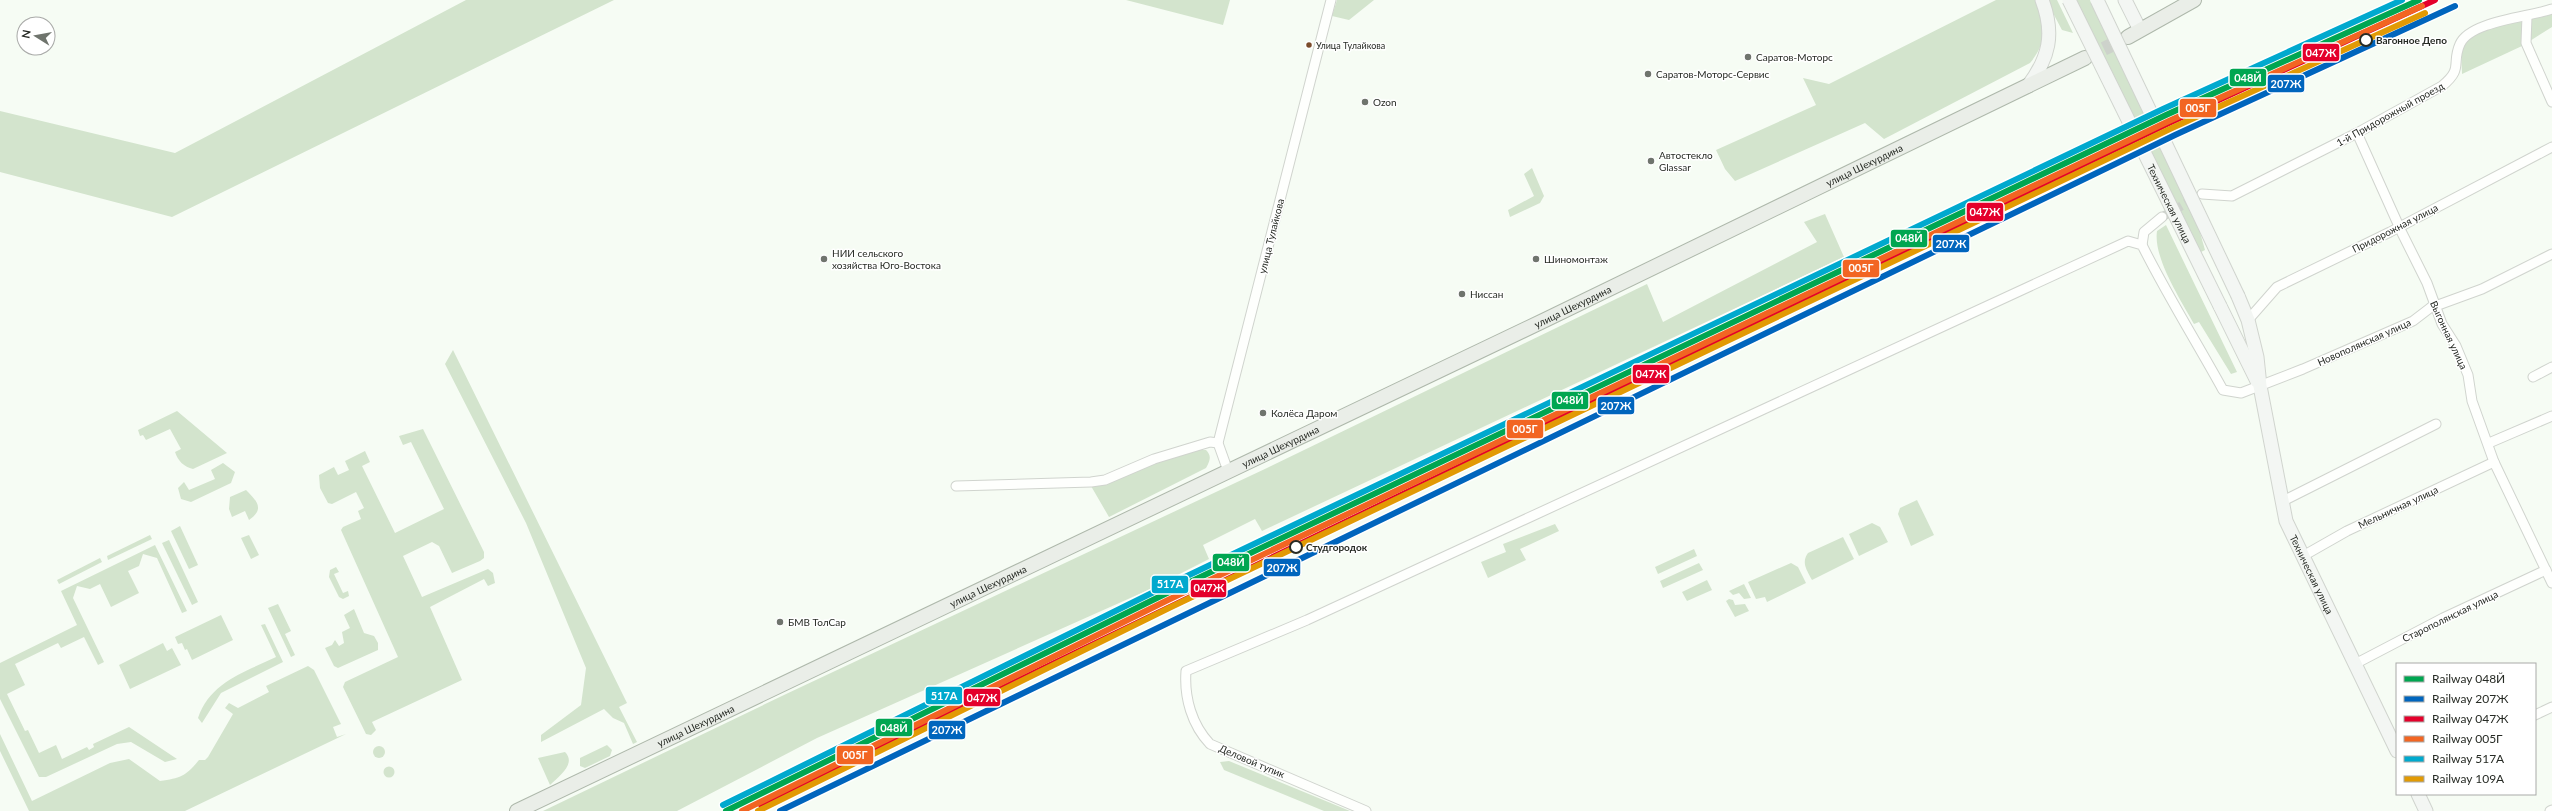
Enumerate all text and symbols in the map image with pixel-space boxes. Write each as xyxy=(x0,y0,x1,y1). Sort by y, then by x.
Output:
north arrow xyxy=(16,16,56,56)
text: N xyxy=(19,29,33,39)
marker: Вагонное Депо xyxy=(2359,33,2373,47)
place label: Вагонное Депо xyxy=(2376,34,2447,46)
marker: Улица Тулайкова xyxy=(1304,40,1314,50)
place label: Улица Тулайкова xyxy=(1316,40,1385,51)
line badge: 047Ж xyxy=(2302,43,2340,62)
text: 047Ж xyxy=(2306,46,2337,59)
place label: Саратов-Моторс xyxy=(1756,51,1833,63)
marker: Саратов-Моторс xyxy=(1743,52,1753,62)
place label: Саратов-Моторс-Сервис xyxy=(1656,68,1770,80)
line badge: 048Й xyxy=(2229,68,2267,87)
marker: Саратов-Моторс-Сервис xyxy=(1643,69,1653,79)
text: 048Й xyxy=(2234,71,2262,84)
line badge: 207Ж xyxy=(2267,74,2305,93)
text: 207Ж xyxy=(2271,77,2302,90)
street label: 1-й Придорожный проезд xyxy=(2334,79,2446,149)
place label: Ozon xyxy=(1373,96,1397,108)
marker: Ozon xyxy=(1360,97,1370,107)
line badge: 005Г xyxy=(2179,98,2217,118)
text: 005Г xyxy=(2185,101,2211,114)
street label: улица Шехурдина xyxy=(1824,141,1905,189)
place label: Автостекло Glassar xyxy=(1659,149,1713,173)
marker: Автостекло Glassar xyxy=(1646,156,1656,166)
street label: Техническая улица xyxy=(2145,162,2194,245)
street label: улица Тулайкова xyxy=(1256,197,1286,275)
street label: Придорожная улица xyxy=(2350,201,2440,255)
line badge: 047Ж xyxy=(1966,202,2004,222)
text: 047Ж xyxy=(1970,205,2001,218)
line badge: 048Й xyxy=(1890,229,1928,248)
text: 048Й xyxy=(1895,231,1923,244)
line badge: 207Ж xyxy=(1932,234,1970,253)
text: 207Ж xyxy=(1936,237,1967,250)
place label: НИИ сельского хозяйства Юго-Востока xyxy=(832,247,941,271)
place label: Шиномонтаж xyxy=(1544,253,1608,265)
marker: НИИ сельского хозяйства Юго-Востока xyxy=(819,254,829,264)
marker: Шиномонтаж xyxy=(1531,254,1541,264)
line badge: 005Г xyxy=(1842,259,1880,278)
text: 005Г xyxy=(1848,261,1874,274)
street label: улица Шехурдина xyxy=(1532,283,1613,330)
place label: Ниссан xyxy=(1470,288,1503,300)
marker: Ниссан xyxy=(1457,289,1467,299)
street label: Выгонная улица xyxy=(2428,299,2470,371)
street label: Новополянская улица xyxy=(2315,316,2413,368)
line badge: 047Ж xyxy=(1632,364,1670,384)
text: 047Ж xyxy=(1636,367,1667,380)
line badge: 048Й xyxy=(1551,391,1589,410)
text: 048Й xyxy=(1556,393,1584,406)
line badge: 207Ж xyxy=(1597,396,1635,415)
text: 207Ж xyxy=(1601,399,1632,412)
place label: Колёса Даром xyxy=(1271,407,1337,419)
marker: Колёса Даром xyxy=(1258,408,1268,418)
line badge: 005Г xyxy=(1506,419,1544,439)
text: 005Г xyxy=(1512,422,1538,435)
street label: улица Шехурдина xyxy=(1240,423,1321,470)
street label: Мельничная улица xyxy=(2356,483,2440,531)
street label: Техническая улица xyxy=(2288,533,2336,616)
marker: Студгородок xyxy=(1289,540,1303,554)
place label: Студгородок xyxy=(1306,541,1368,553)
line badge: 048Й xyxy=(1212,553,1250,572)
text: 048Й xyxy=(1217,555,1245,568)
line badge: 207Ж xyxy=(1263,558,1301,577)
text: 207Ж xyxy=(1267,561,1298,574)
street label: улица Шехурдина xyxy=(948,563,1028,610)
line badge: 517А xyxy=(1151,575,1189,594)
text: 517А xyxy=(1157,577,1184,590)
line badge: 047Ж xyxy=(1190,579,1227,598)
text: 047Ж xyxy=(1194,581,1225,594)
street label: Старополянская улица xyxy=(2400,588,2500,644)
place label: БМВ ТолСар xyxy=(788,616,846,628)
marker: БМВ ТолСар xyxy=(775,617,785,627)
legend xyxy=(2396,663,2536,795)
text: Railway 048Й xyxy=(2432,671,2505,686)
line badge: 517А xyxy=(925,686,963,705)
line badge: 047Ж xyxy=(963,688,1001,707)
text: 517А xyxy=(931,689,958,702)
text: 047Ж xyxy=(967,691,998,704)
text: Railway 207Ж xyxy=(2432,691,2509,706)
street label: улица Шехурдина xyxy=(655,702,736,749)
text: Railway 047Ж xyxy=(2432,711,2509,726)
line badge: 048Й xyxy=(875,718,913,737)
line badge: 207Ж xyxy=(928,720,966,740)
text: 048Й xyxy=(880,721,908,734)
text: 207Ж xyxy=(932,723,963,736)
text: Railway 005Г xyxy=(2432,731,2503,746)
street label: Деловой тупик xyxy=(1217,742,1287,781)
line badge: 005Г xyxy=(836,745,874,765)
text: 005Г xyxy=(842,748,868,761)
text: Railway 517А xyxy=(2432,751,2505,766)
text: Railway 109А xyxy=(2432,771,2505,786)

